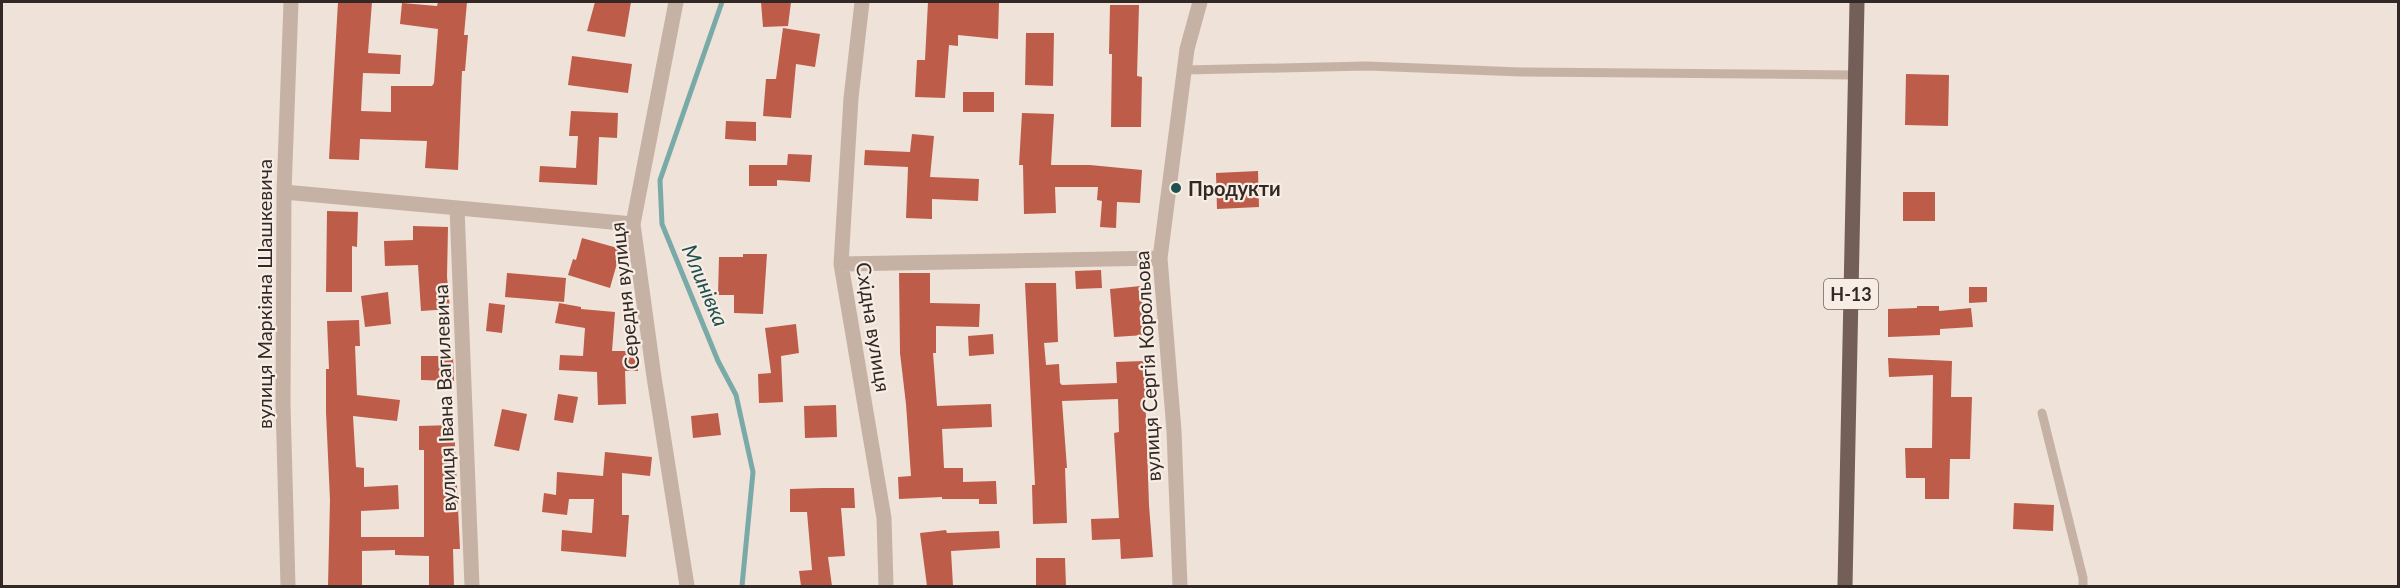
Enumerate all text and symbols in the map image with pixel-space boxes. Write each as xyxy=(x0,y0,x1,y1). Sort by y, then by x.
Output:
street label: вулиця Маркіяна Шашкевича xyxy=(252,159,276,429)
place label: Продукти xyxy=(1188,176,1281,200)
marker: Продукти xyxy=(1169,181,1183,195)
street label: Середня вулиця xyxy=(604,221,644,371)
water label: Млинівка xyxy=(678,240,734,330)
street label: вулиця Сергія Корольова xyxy=(1129,250,1165,482)
street label: Східна вулиця xyxy=(852,260,896,394)
road number: Н-13 xyxy=(1824,279,1878,309)
street label: вулиця Івана Вагилевича xyxy=(428,284,460,512)

